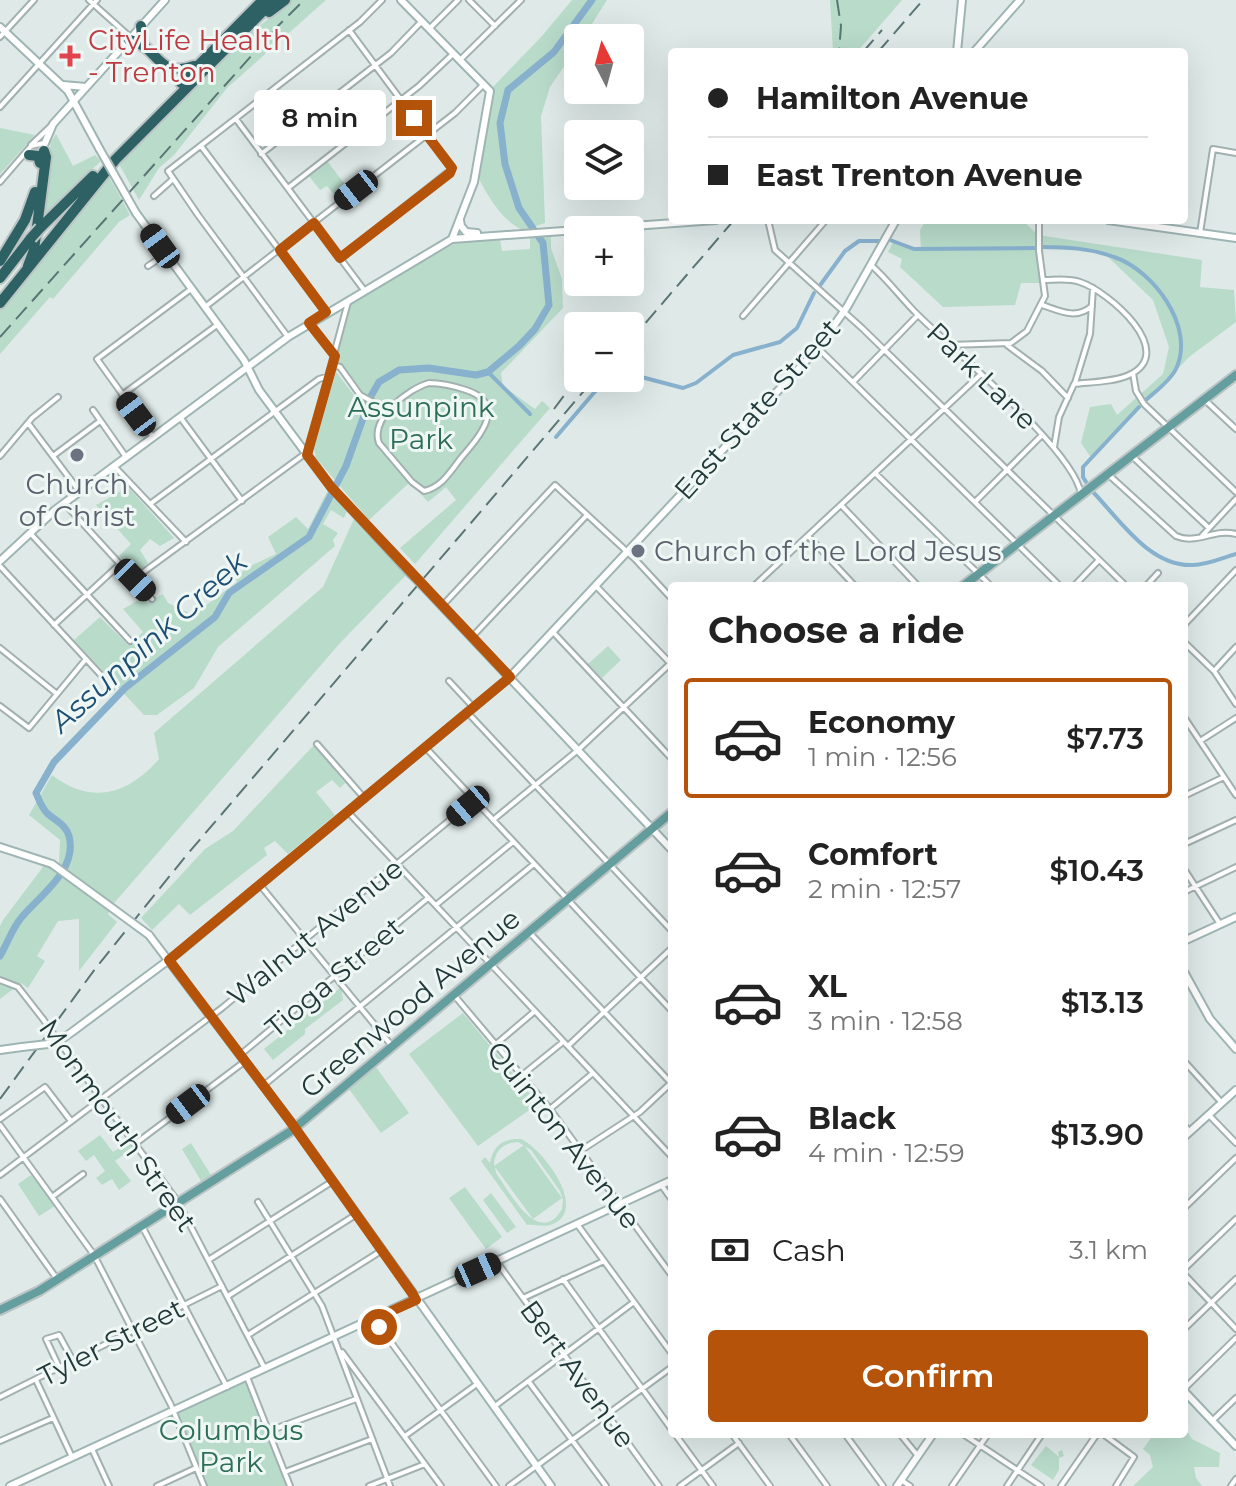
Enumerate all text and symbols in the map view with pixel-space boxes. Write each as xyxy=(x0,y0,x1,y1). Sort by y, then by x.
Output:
place label: CityLife Health - Trenton xyxy=(88,23,292,89)
north arrow xyxy=(564,24,644,104)
map controls xyxy=(564,24,644,392)
marker: CityLife Health - Trenton xyxy=(59,45,81,67)
text: Hamilton Avenue xyxy=(756,80,1029,117)
callout: 8 min xyxy=(254,90,386,146)
route end xyxy=(396,100,432,136)
text: 8 min xyxy=(282,102,358,134)
button: layers xyxy=(564,120,644,200)
text: East Trenton Avenue xyxy=(756,157,1083,194)
car xyxy=(330,166,382,214)
button: + xyxy=(564,216,644,296)
car xyxy=(136,220,184,272)
button: − xyxy=(564,312,644,392)
street label: East State Street xyxy=(667,312,847,506)
street label: Park Lane xyxy=(920,315,1044,437)
car xyxy=(112,388,160,440)
park label: Assunpink Park xyxy=(347,390,495,456)
marker: Church of Christ xyxy=(68,446,86,464)
place label: Church of Christ xyxy=(19,467,135,533)
place label: Church of the Lord Jesus xyxy=(654,534,1001,568)
marker: Church of the Lord Jesus xyxy=(629,542,647,560)
water label: Assunpink Creek xyxy=(41,543,256,741)
car xyxy=(110,554,160,606)
text: Choose a ride xyxy=(708,608,965,652)
icon: car xyxy=(712,702,784,774)
text: Economy xyxy=(808,704,955,741)
text: $7.73 xyxy=(1066,720,1144,757)
text: 1 min · 12:56 xyxy=(808,741,957,773)
car xyxy=(442,781,494,831)
icon: car xyxy=(712,834,784,906)
text: Comfort xyxy=(808,836,938,873)
street label: Walnut Avenue xyxy=(220,851,410,1013)
text: $10.43 xyxy=(1049,852,1144,889)
text: 2 min · 12:57 xyxy=(808,873,961,905)
street label: Greenwood Avenue xyxy=(293,901,527,1105)
street label: Tioga Street xyxy=(258,910,410,1044)
icon: car xyxy=(712,966,784,1038)
text: XL xyxy=(808,968,847,1005)
text: $13.13 xyxy=(1061,984,1144,1021)
text: 3 min · 12:58 xyxy=(808,1005,963,1037)
street label: Monmouth Street xyxy=(32,1012,204,1238)
street label: Quinton Avenue xyxy=(480,1034,648,1236)
car xyxy=(162,1080,214,1128)
icon: car xyxy=(712,1098,784,1170)
text: Black xyxy=(808,1100,896,1137)
text: $13.90 xyxy=(1050,1116,1144,1153)
text: 4 min · 12:59 xyxy=(808,1137,965,1169)
icon: cash xyxy=(708,1228,752,1272)
text: Cash xyxy=(772,1232,846,1269)
text: 3.1 km xyxy=(1069,1234,1148,1266)
car xyxy=(451,1249,505,1291)
street label: Tyler Street xyxy=(32,1291,190,1393)
street label: Bert Avenue xyxy=(513,1294,643,1454)
route start xyxy=(361,1309,397,1345)
button: Confirm xyxy=(708,1330,1148,1422)
park label: Columbus Park xyxy=(159,1413,303,1479)

